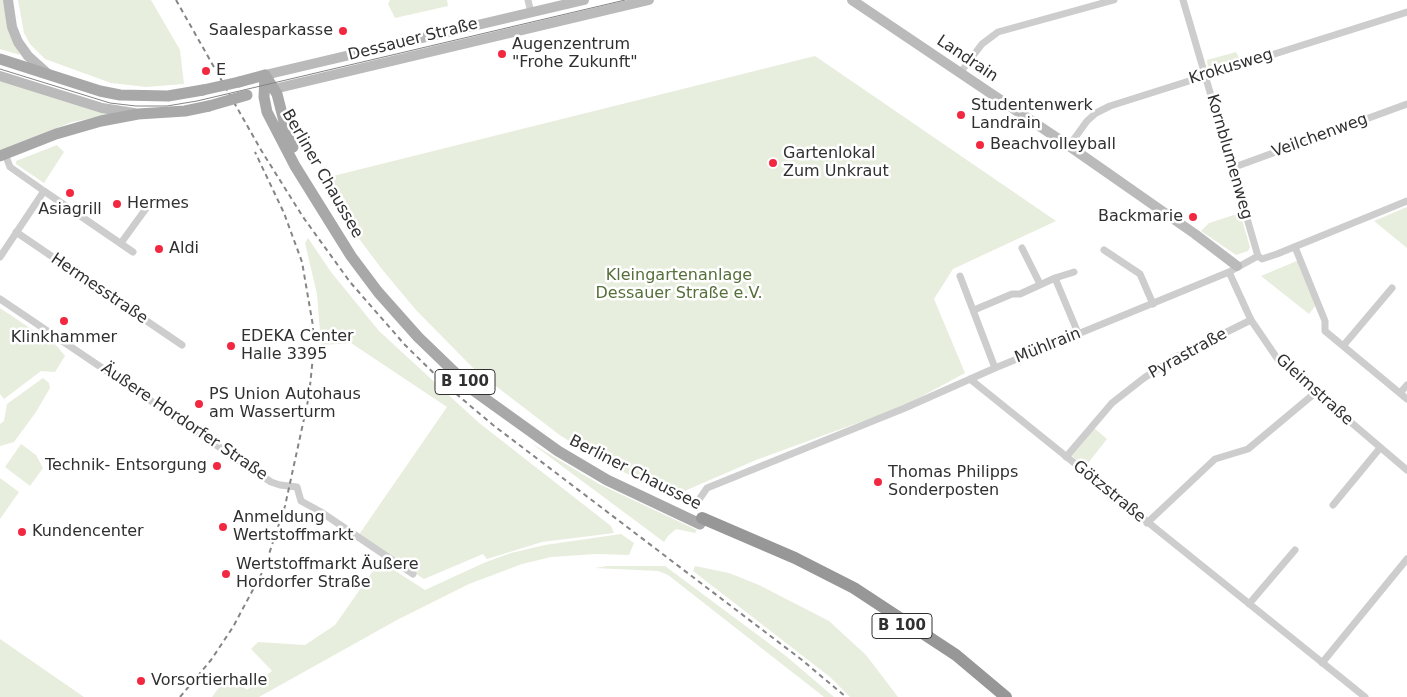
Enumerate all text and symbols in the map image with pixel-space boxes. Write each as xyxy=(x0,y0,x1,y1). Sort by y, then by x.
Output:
street label: Dessauer Straße xyxy=(346,15,480,65)
place label: Saalesparkasse xyxy=(209,21,333,41)
marker: Saalesparkasse xyxy=(337,25,349,37)
street label: Landrain xyxy=(933,31,1001,87)
place label: Augenzentrum "Frohe Zukunft" xyxy=(512,35,638,73)
street label: Krokusweg xyxy=(1187,45,1275,89)
marker: Augenzentrum "Frohe Zukunft" xyxy=(496,48,508,60)
place label: E xyxy=(216,61,226,81)
marker: E xyxy=(200,65,212,77)
street label: Kornblumenweg xyxy=(1202,92,1256,222)
place label: Studentenwerk Landrain xyxy=(971,96,1093,134)
street label: Berliner Chaussee xyxy=(277,106,367,242)
marker: Studentenwerk Landrain xyxy=(955,109,967,121)
street label: Veilchenweg xyxy=(1270,110,1370,162)
place label: Beachvolleyball xyxy=(990,135,1116,155)
marker: Beachvolleyball xyxy=(974,139,986,151)
place label: Gartenlokal Zum Unkraut xyxy=(783,144,889,182)
marker: Gartenlokal Zum Unkraut xyxy=(767,157,779,169)
marker: Asiagrill xyxy=(64,187,76,199)
place label: Hermes xyxy=(127,194,189,214)
marker: Hermes xyxy=(111,198,123,210)
place label: Asiagrill xyxy=(38,200,102,220)
place label: Backmarie xyxy=(1098,207,1183,227)
marker: Backmarie xyxy=(1187,211,1199,223)
place label: Aldi xyxy=(169,239,199,259)
marker: Aldi xyxy=(153,243,165,255)
street label: Hermesstraße xyxy=(47,249,151,329)
park label: Kleingartenanlage Dessauer Straße e.V. xyxy=(595,266,763,304)
marker: Klinkhammer xyxy=(58,315,70,327)
street label: Mühlrain xyxy=(1012,324,1084,368)
street label: Pyrastraße xyxy=(1146,325,1230,383)
place label: EDEKA Center Halle 3395 xyxy=(241,327,354,365)
place label: Klinkhammer xyxy=(11,328,117,348)
marker: EDEKA Center Halle 3395 xyxy=(225,340,237,352)
street label: Gleimstraße xyxy=(1271,350,1357,430)
street label: Äußere Hordorfer Straße xyxy=(97,359,271,485)
road number: B 100 xyxy=(435,370,495,394)
place label: PS Union Autohaus am Wasserturm xyxy=(209,385,361,423)
marker: PS Union Autohaus am Wasserturm xyxy=(193,398,205,410)
street label: Berliner Chaussee xyxy=(566,431,704,515)
place label: Technik- Entsorgung xyxy=(45,456,207,476)
street label: Götzstraße xyxy=(1069,457,1149,527)
marker: Technik- Entsorgung xyxy=(211,460,223,472)
place label: Thomas Philipps Sonderposten xyxy=(888,463,1018,501)
marker: Thomas Philipps Sonderposten xyxy=(872,476,884,488)
place label: Anmeldung Wertstoffmarkt xyxy=(233,508,354,546)
marker: Anmeldung Wertstoffmarkt xyxy=(217,521,229,533)
place label: Kundencenter xyxy=(32,522,144,542)
marker: Kundencenter xyxy=(16,526,28,538)
place label: Wertstoffmarkt Äußere Hordorfer Straße xyxy=(236,555,419,593)
marker: Wertstoffmarkt Äußere Hordorfer Straße xyxy=(220,568,232,580)
road number: B 100 xyxy=(872,614,932,638)
place label: Vorsortierhalle xyxy=(151,671,267,691)
marker: Vorsortierhalle xyxy=(135,675,147,687)

